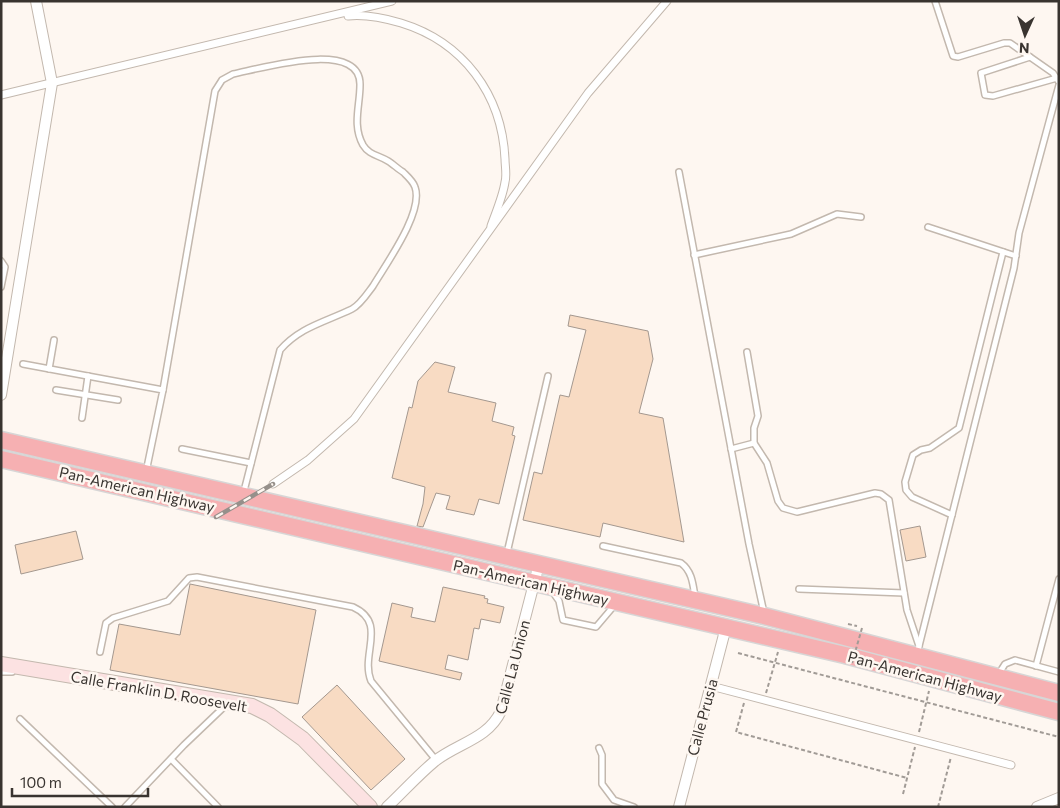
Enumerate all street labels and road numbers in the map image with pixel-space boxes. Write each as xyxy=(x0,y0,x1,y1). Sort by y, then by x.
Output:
street label: Pan-American Highway xyxy=(58,462,217,516)
street label: Pan-American Highway xyxy=(452,555,611,609)
street label: Calle La Union xyxy=(491,618,533,716)
street label: Pan-American Highway xyxy=(846,647,1004,705)
street label: Calle Franklin D. Roosevelt xyxy=(69,667,249,715)
street label: Calle Prusia xyxy=(683,677,721,757)

